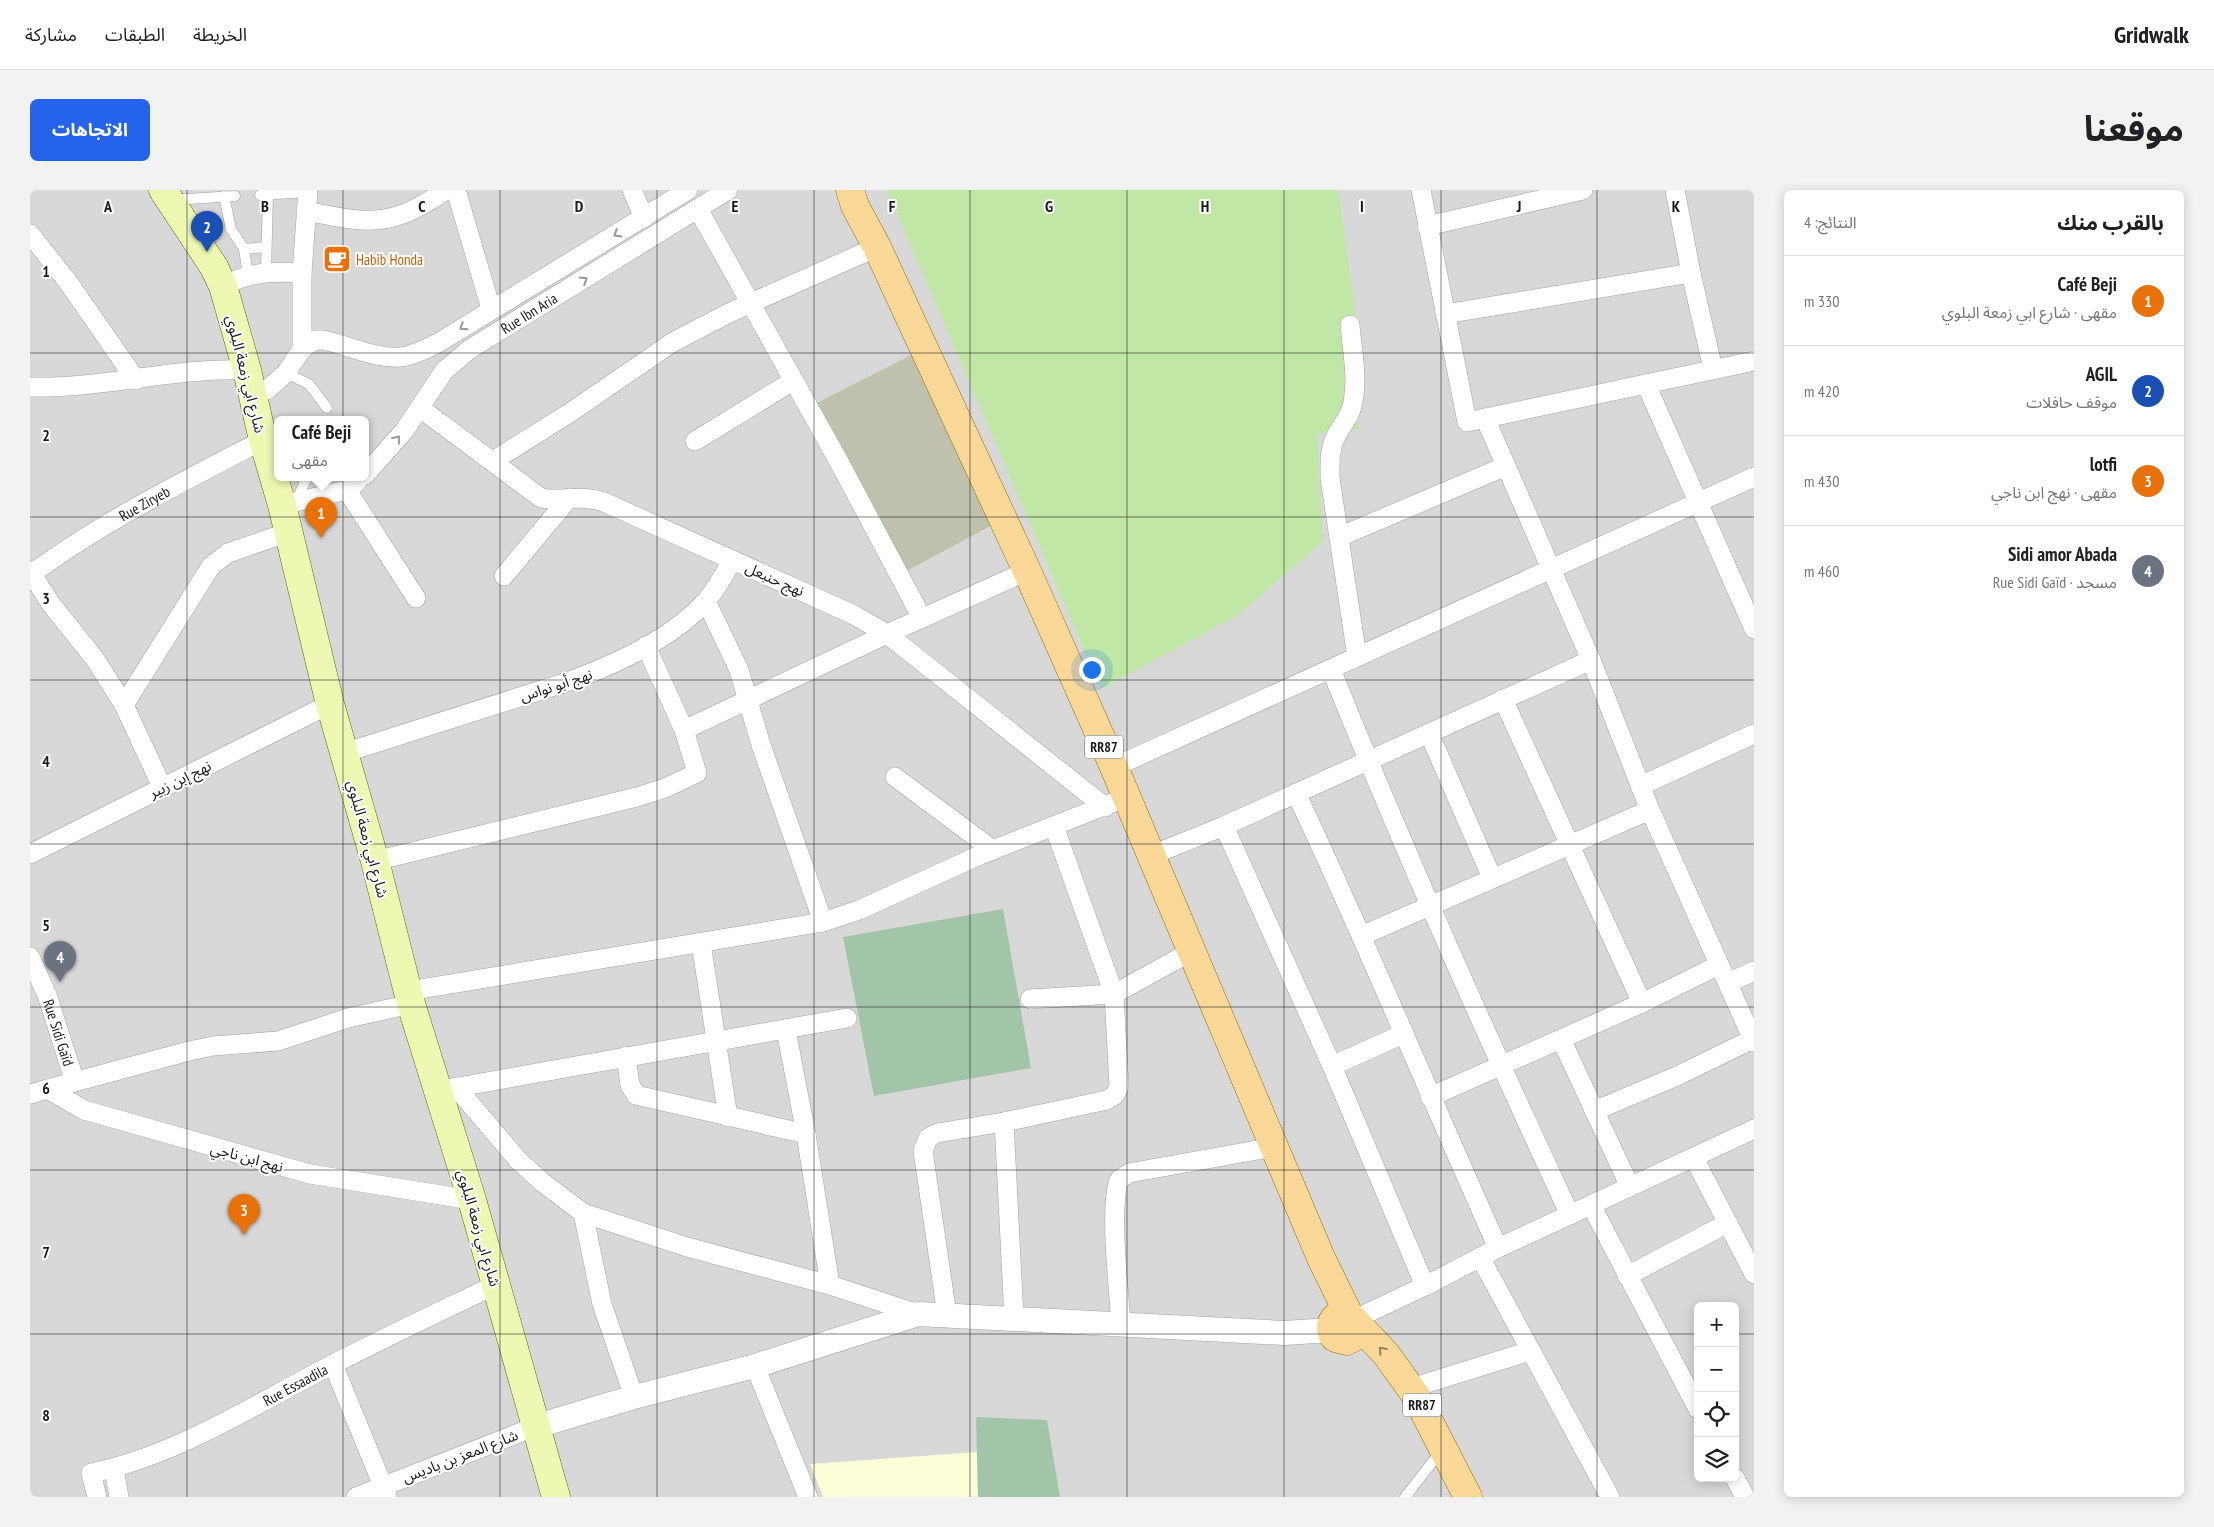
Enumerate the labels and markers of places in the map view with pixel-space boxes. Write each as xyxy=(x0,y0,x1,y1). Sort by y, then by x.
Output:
pin: 2 xyxy=(191,211,223,252)
cafe icon: Habib Honda xyxy=(322,244,352,274)
place label: Habib Honda xyxy=(356,250,423,269)
pin: 1 xyxy=(305,497,337,538)
pin: 4 xyxy=(44,941,76,982)
pin: 3 xyxy=(228,1194,260,1235)

